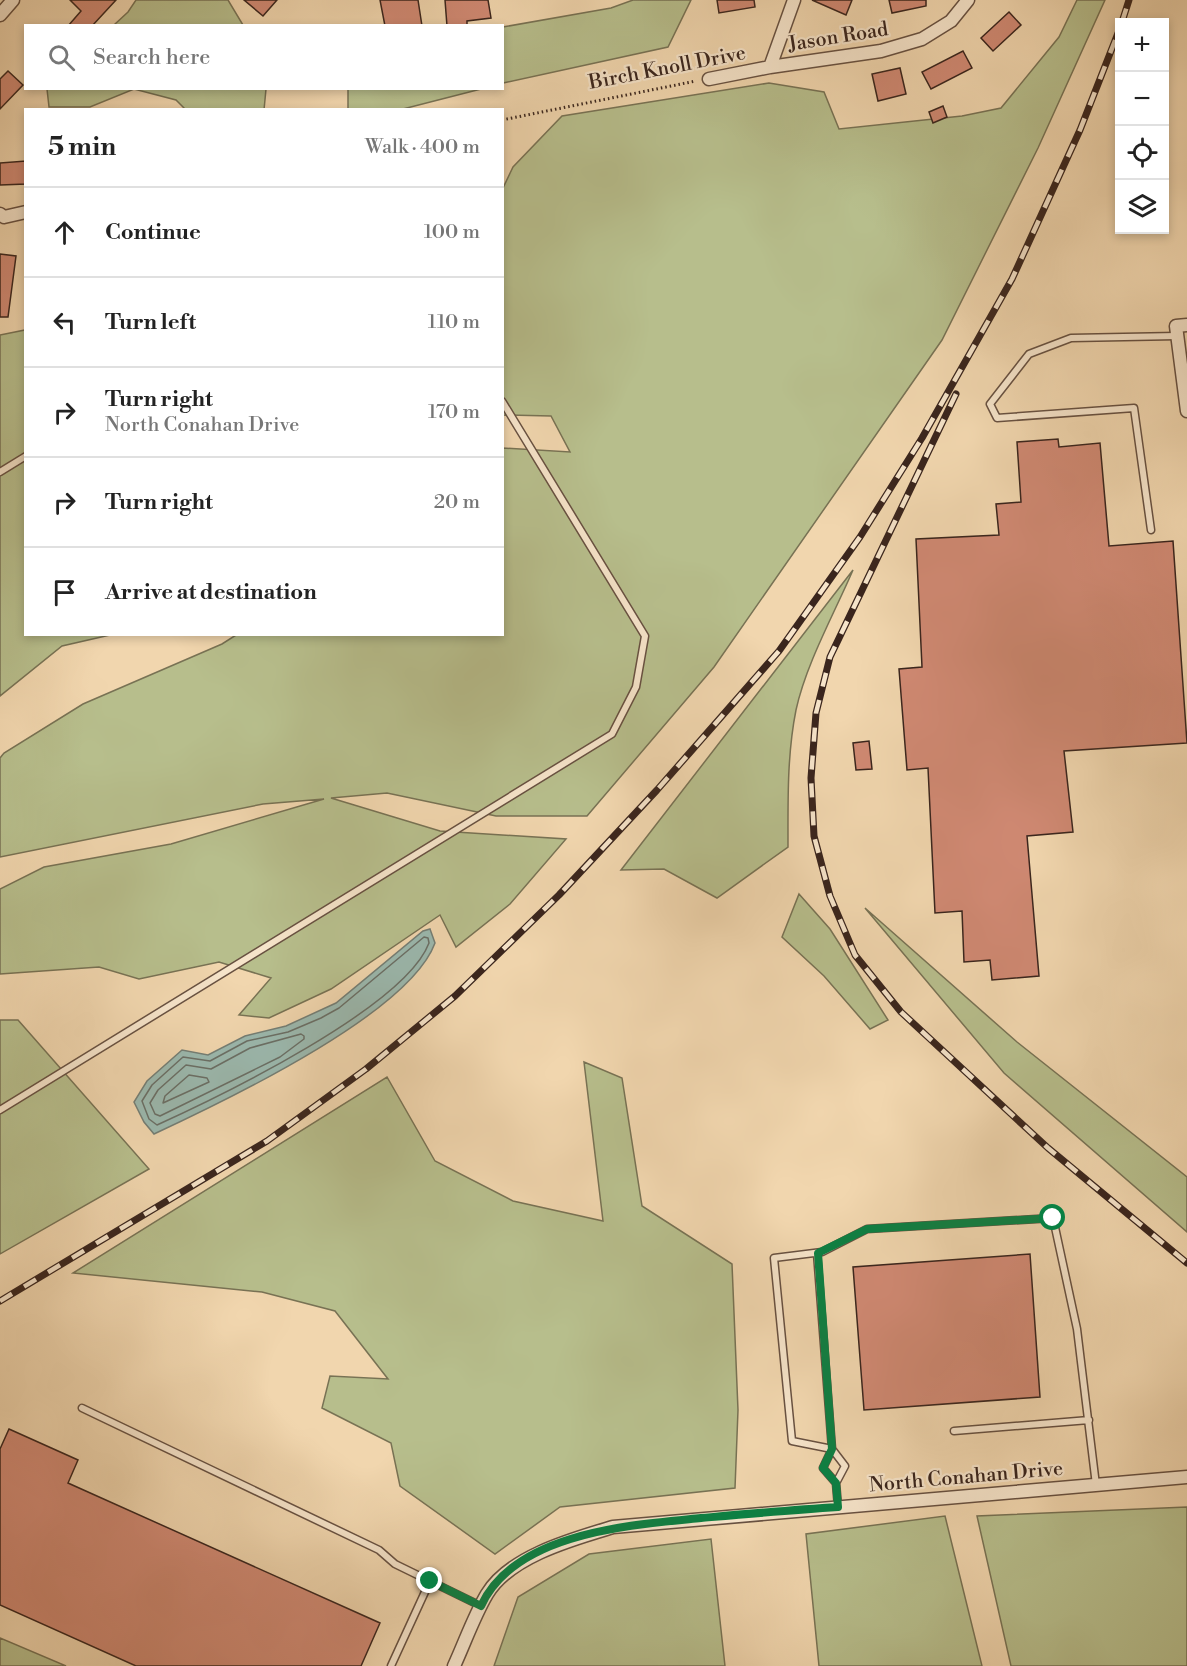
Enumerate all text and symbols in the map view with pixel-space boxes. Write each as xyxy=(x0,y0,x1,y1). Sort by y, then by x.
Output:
street label: Jason Road xyxy=(785,17,891,58)
map controls xyxy=(1115,18,1169,234)
button: + xyxy=(1115,18,1169,72)
search box xyxy=(24,24,504,90)
icon: search xyxy=(45,41,78,74)
street label: Birch Knoll Drive xyxy=(586,41,748,96)
text: Search here xyxy=(93,44,210,71)
button: − xyxy=(1115,72,1169,126)
button: locate xyxy=(1115,126,1169,180)
text: 5 min xyxy=(48,131,116,163)
text: Walk · 400 m xyxy=(365,135,480,160)
button: layers xyxy=(1115,180,1169,234)
icon: ahead xyxy=(48,216,81,249)
text: Continue xyxy=(105,219,201,246)
text: 100 m xyxy=(424,220,480,245)
icon: left xyxy=(48,306,81,339)
text: Turn left xyxy=(105,309,196,336)
text: 110 m xyxy=(428,310,480,335)
text: Turn right xyxy=(105,386,213,413)
icon: right xyxy=(48,396,81,429)
text: 170 m xyxy=(428,400,480,425)
text: North Conahan Drive xyxy=(105,413,299,438)
icon: right xyxy=(48,486,81,519)
text: Turn right xyxy=(105,489,213,516)
text: 20 m xyxy=(434,490,480,515)
icon: arrive xyxy=(48,576,81,609)
text: Arrive at destination xyxy=(105,579,317,606)
route start xyxy=(1039,1204,1065,1230)
street label: North Conahan Drive xyxy=(868,1457,1064,1498)
route end xyxy=(416,1567,442,1593)

